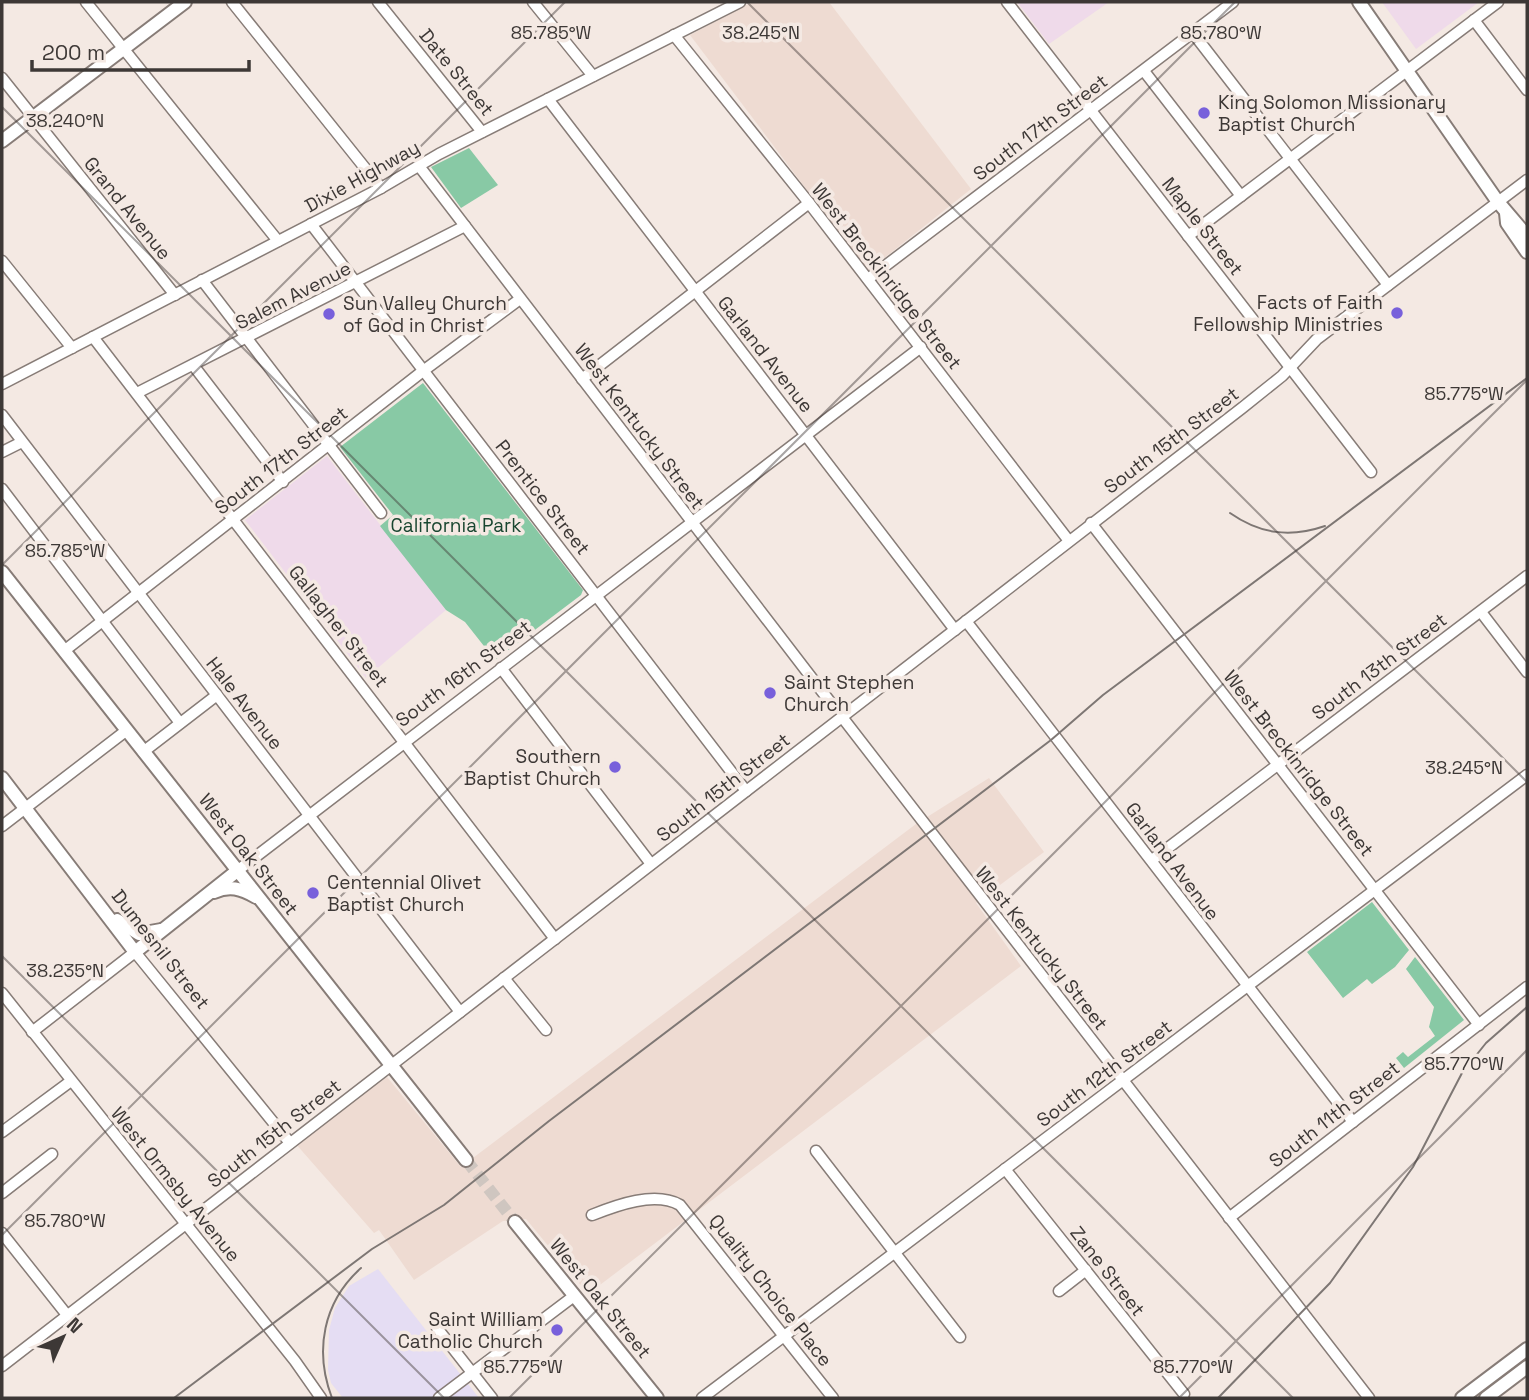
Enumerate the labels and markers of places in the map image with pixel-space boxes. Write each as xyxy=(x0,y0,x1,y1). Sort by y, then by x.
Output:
place label: King Solomon Missionary Baptist Church xyxy=(1218,90,1446,137)
marker: King Solomon Missionary Baptist Church xyxy=(1196,105,1212,121)
place label: Facts of Faith Fellowship Ministries xyxy=(1193,290,1383,337)
place label: Sun Valley Church of God in Christ xyxy=(343,291,507,338)
marker: Facts of Faith Fellowship Ministries xyxy=(1389,305,1405,321)
marker: Sun Valley Church of God in Christ xyxy=(321,306,337,322)
place label: Saint Stephen Church xyxy=(784,670,914,717)
marker: Saint Stephen Church xyxy=(762,685,778,701)
place label: Southern Baptist Church xyxy=(464,744,601,791)
marker: Southern Baptist Church xyxy=(607,759,623,775)
place label: Centennial Olivet Baptist Church xyxy=(327,870,481,917)
marker: Centennial Olivet Baptist Church xyxy=(305,885,321,901)
place label: Saint William Catholic Church xyxy=(398,1307,543,1354)
marker: Saint William Catholic Church xyxy=(549,1322,565,1338)

